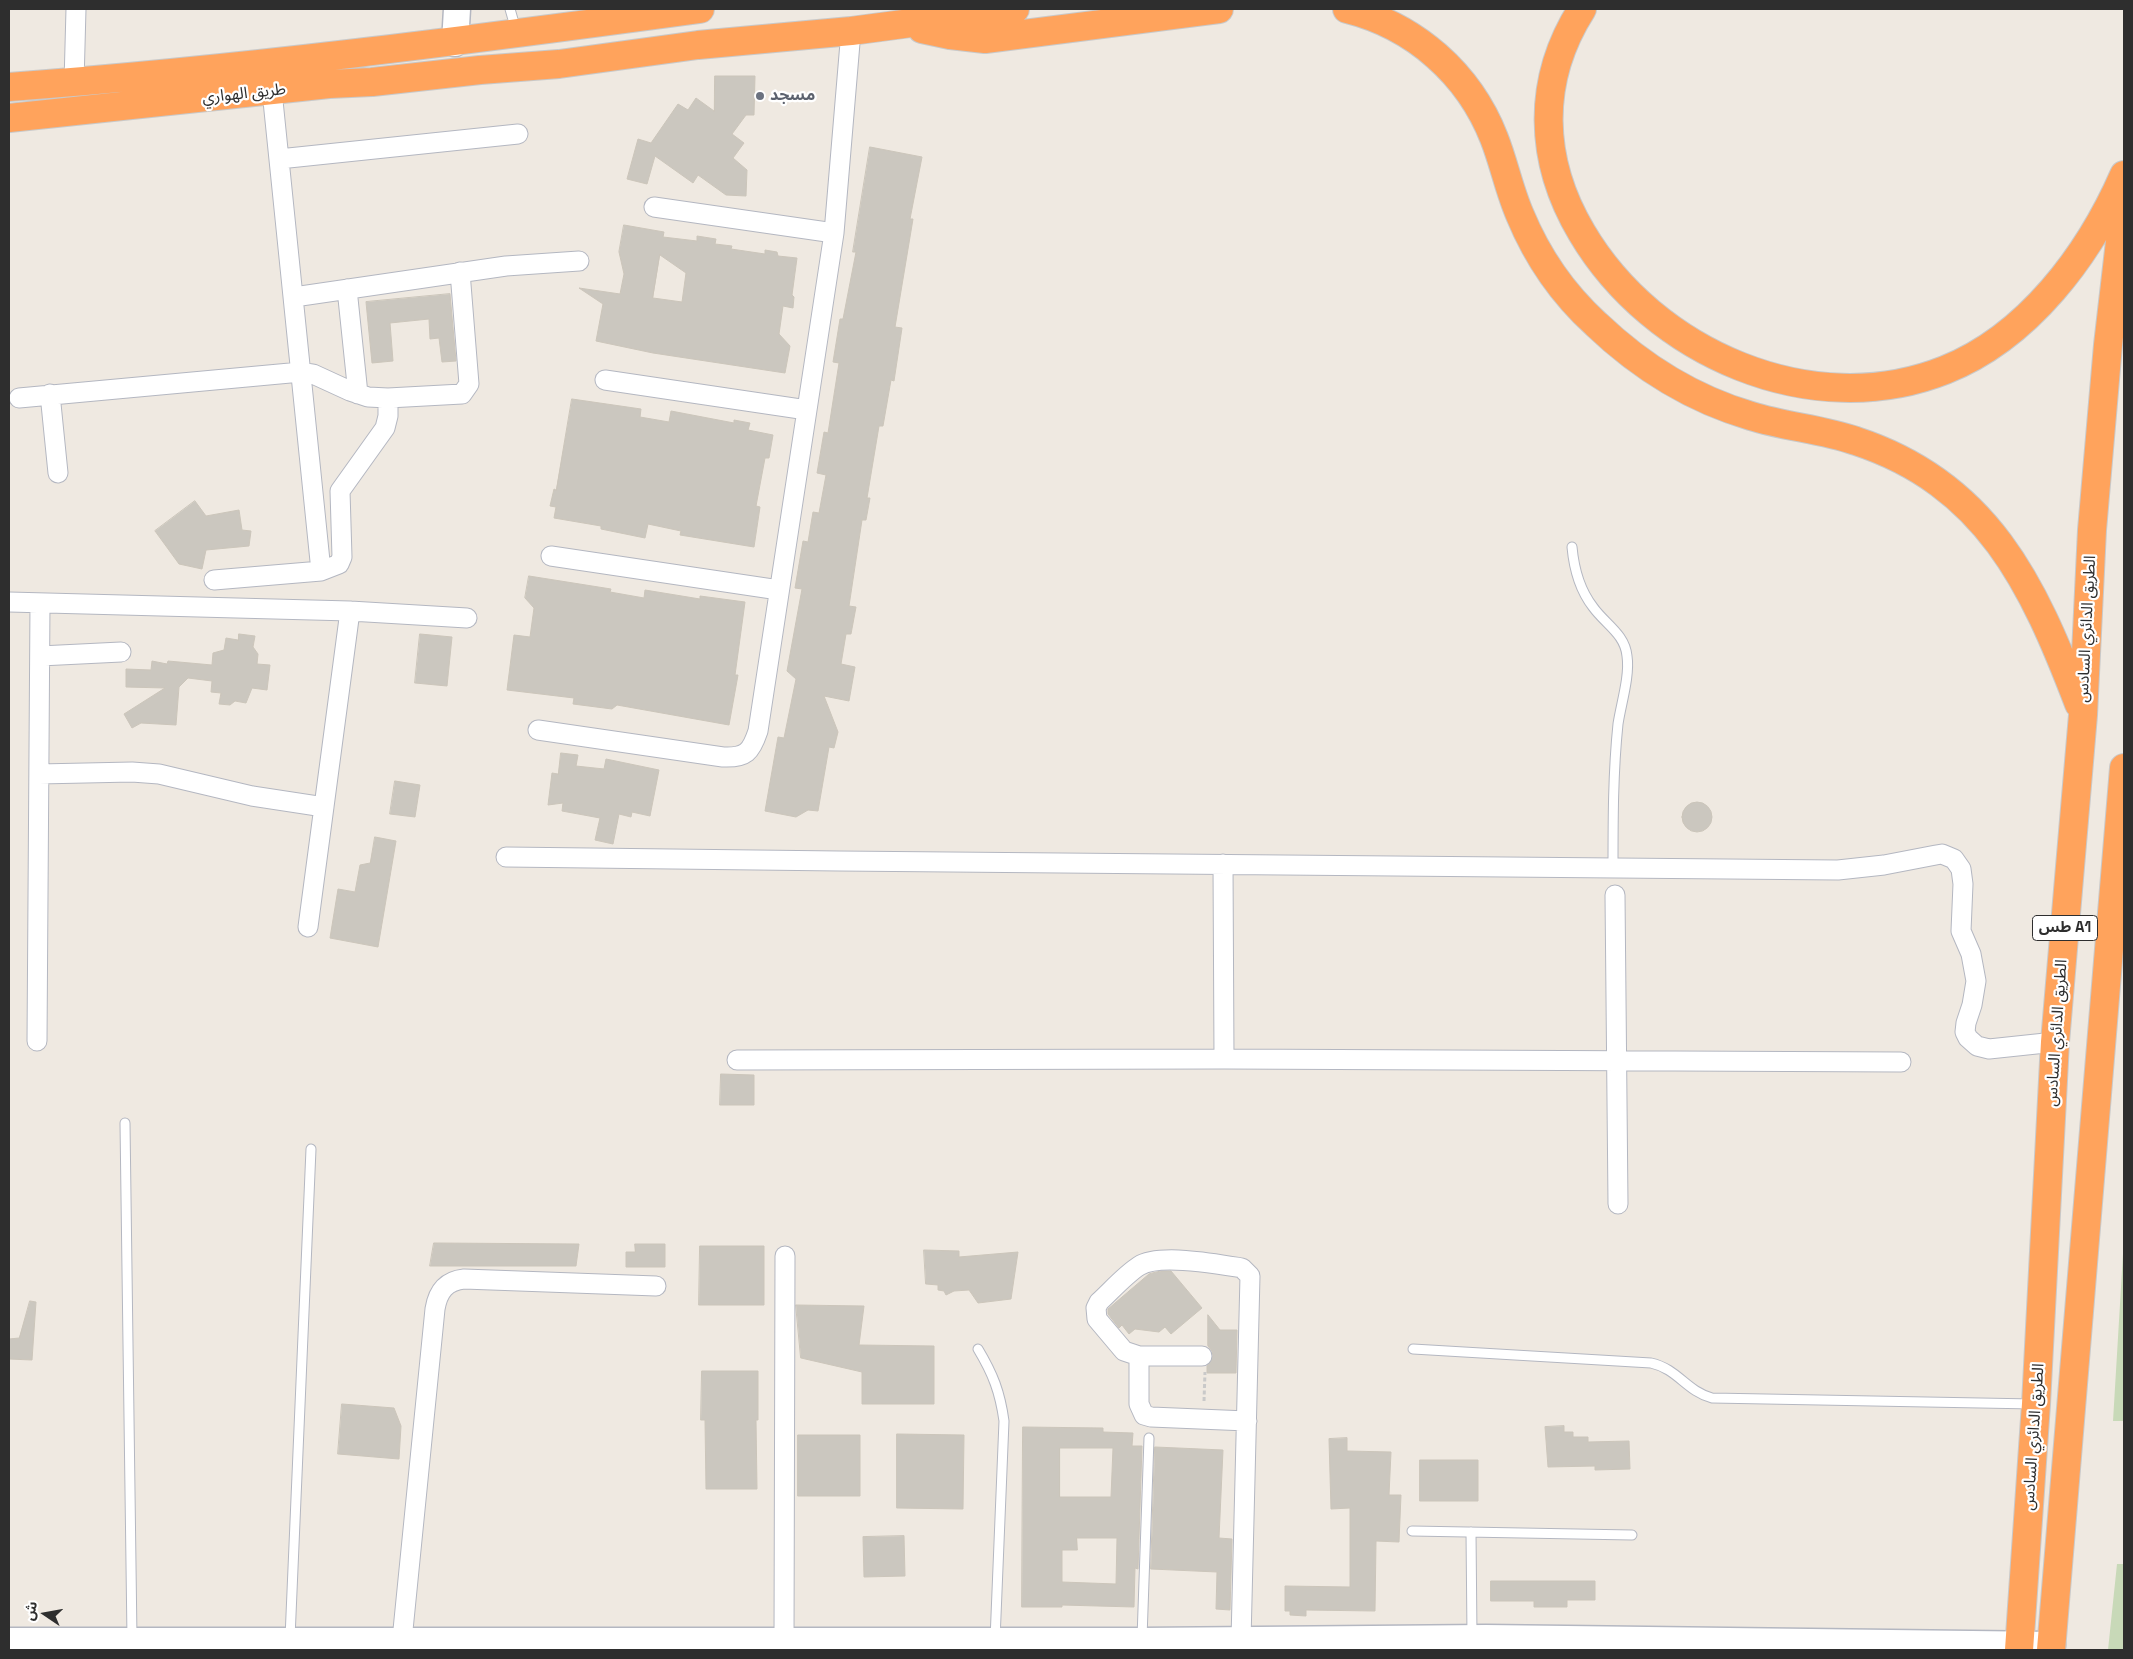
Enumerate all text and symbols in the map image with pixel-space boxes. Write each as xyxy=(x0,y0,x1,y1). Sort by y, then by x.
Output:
street label: طريق الهواري xyxy=(201,80,287,108)
place label: مسجد xyxy=(770,86,815,106)
marker: مسجد xyxy=(754,90,766,102)
street label: الطريق الدائري السادس xyxy=(2074,555,2100,703)
road number: طس A1 xyxy=(2032,916,2098,940)
street label: الطريق الدائري السادس xyxy=(2042,959,2072,1107)
street label: الطريق الدائري السادس xyxy=(2019,1363,2049,1511)
north arrow xyxy=(20,1589,70,1639)
text: ش xyxy=(20,1600,41,1622)

